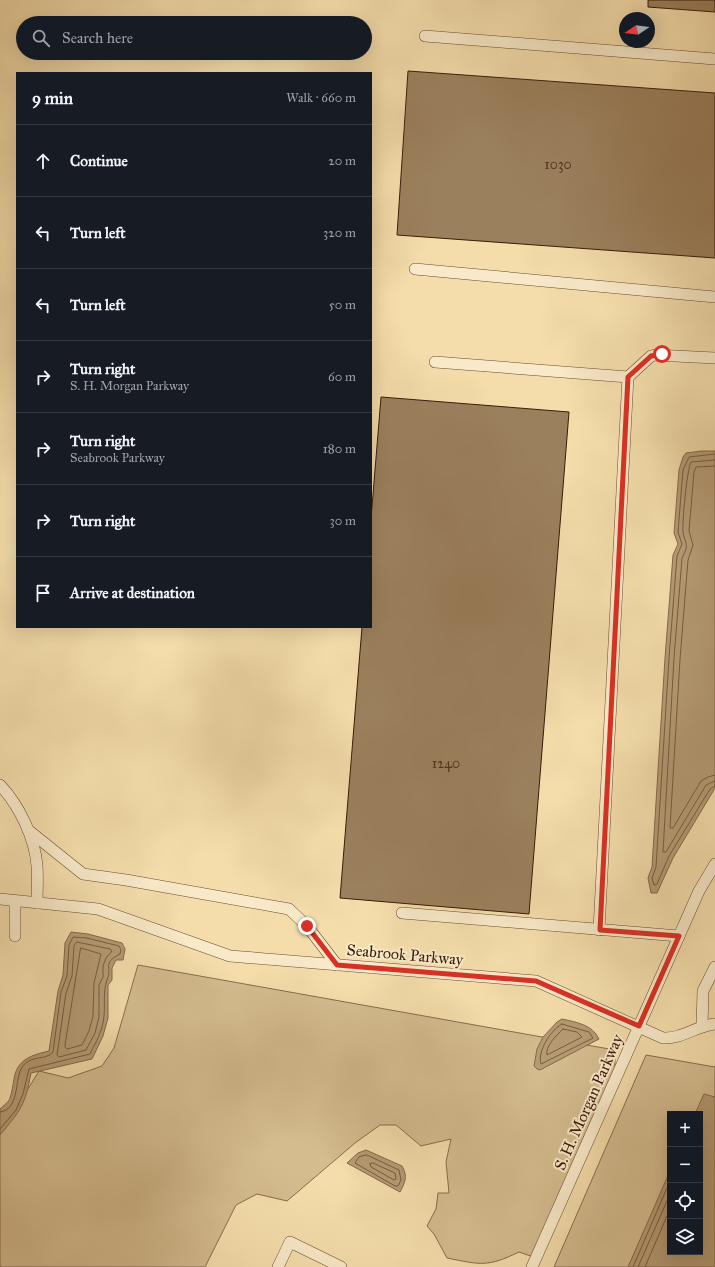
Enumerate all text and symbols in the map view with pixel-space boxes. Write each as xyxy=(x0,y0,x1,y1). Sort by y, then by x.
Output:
north arrow xyxy=(619,12,655,48)
search box xyxy=(16,16,372,60)
icon: search xyxy=(30,27,52,49)
text: Search here xyxy=(62,29,133,47)
text: 9 min xyxy=(32,88,73,109)
text: Walk · 660 m xyxy=(286,90,356,106)
icon: ahead xyxy=(32,150,54,172)
text: Continue xyxy=(70,152,128,170)
text: 20 m xyxy=(328,153,356,169)
house number: 1030 xyxy=(544,156,572,173)
icon: left xyxy=(32,222,54,244)
text: Turn left xyxy=(70,224,126,242)
text: 320 m xyxy=(323,225,356,241)
icon: left xyxy=(32,294,54,316)
text: Turn left xyxy=(70,296,126,314)
text: 50 m xyxy=(329,297,356,313)
route start xyxy=(653,345,671,363)
text: Turn right xyxy=(70,360,135,378)
icon: right xyxy=(32,366,54,388)
text: 60 m xyxy=(328,369,356,385)
text: S. H. Morgan Parkway xyxy=(70,378,189,394)
text: Turn right xyxy=(70,432,135,450)
icon: right xyxy=(32,438,54,460)
text: 180 m xyxy=(323,441,356,457)
text: Seabrook Parkway xyxy=(70,450,165,466)
icon: right xyxy=(32,510,54,532)
text: Turn right xyxy=(70,512,135,530)
text: 30 m xyxy=(330,513,356,529)
icon: arrive xyxy=(32,582,54,604)
text: Arrive at destination xyxy=(70,584,195,602)
house number: 1240 xyxy=(432,755,460,772)
route end xyxy=(298,917,316,935)
street label: Seabrook Parkway xyxy=(346,940,464,969)
street label: S. H. Morgan Parkway xyxy=(550,1031,628,1173)
map controls xyxy=(667,1111,703,1255)
button: + xyxy=(667,1111,703,1147)
button: − xyxy=(667,1147,703,1183)
button: locate xyxy=(667,1183,703,1219)
button: layers xyxy=(667,1219,703,1255)

